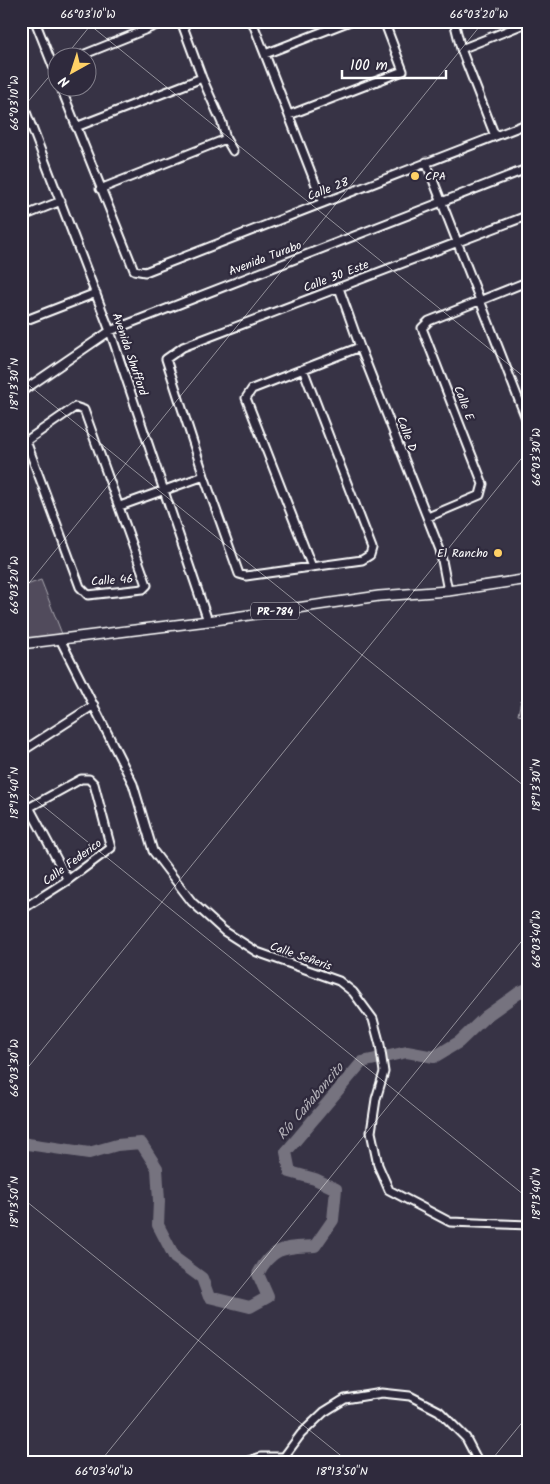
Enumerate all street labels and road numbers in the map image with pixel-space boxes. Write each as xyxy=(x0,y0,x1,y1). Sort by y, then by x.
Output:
street label: Calle 28 xyxy=(305,173,352,206)
street label: Avenida Turabo xyxy=(226,236,305,281)
street label: Calle 30 Este xyxy=(301,255,372,298)
street label: Avenida Shufford xyxy=(106,310,153,399)
street label: Calle E xyxy=(448,383,479,424)
street label: Calle D xyxy=(391,414,422,455)
street label: Calle 46 xyxy=(90,570,134,591)
road number: PR-784 xyxy=(251,602,299,620)
street label: Calle Federico xyxy=(39,834,106,891)
street label: Calle Señeris xyxy=(267,937,334,976)

